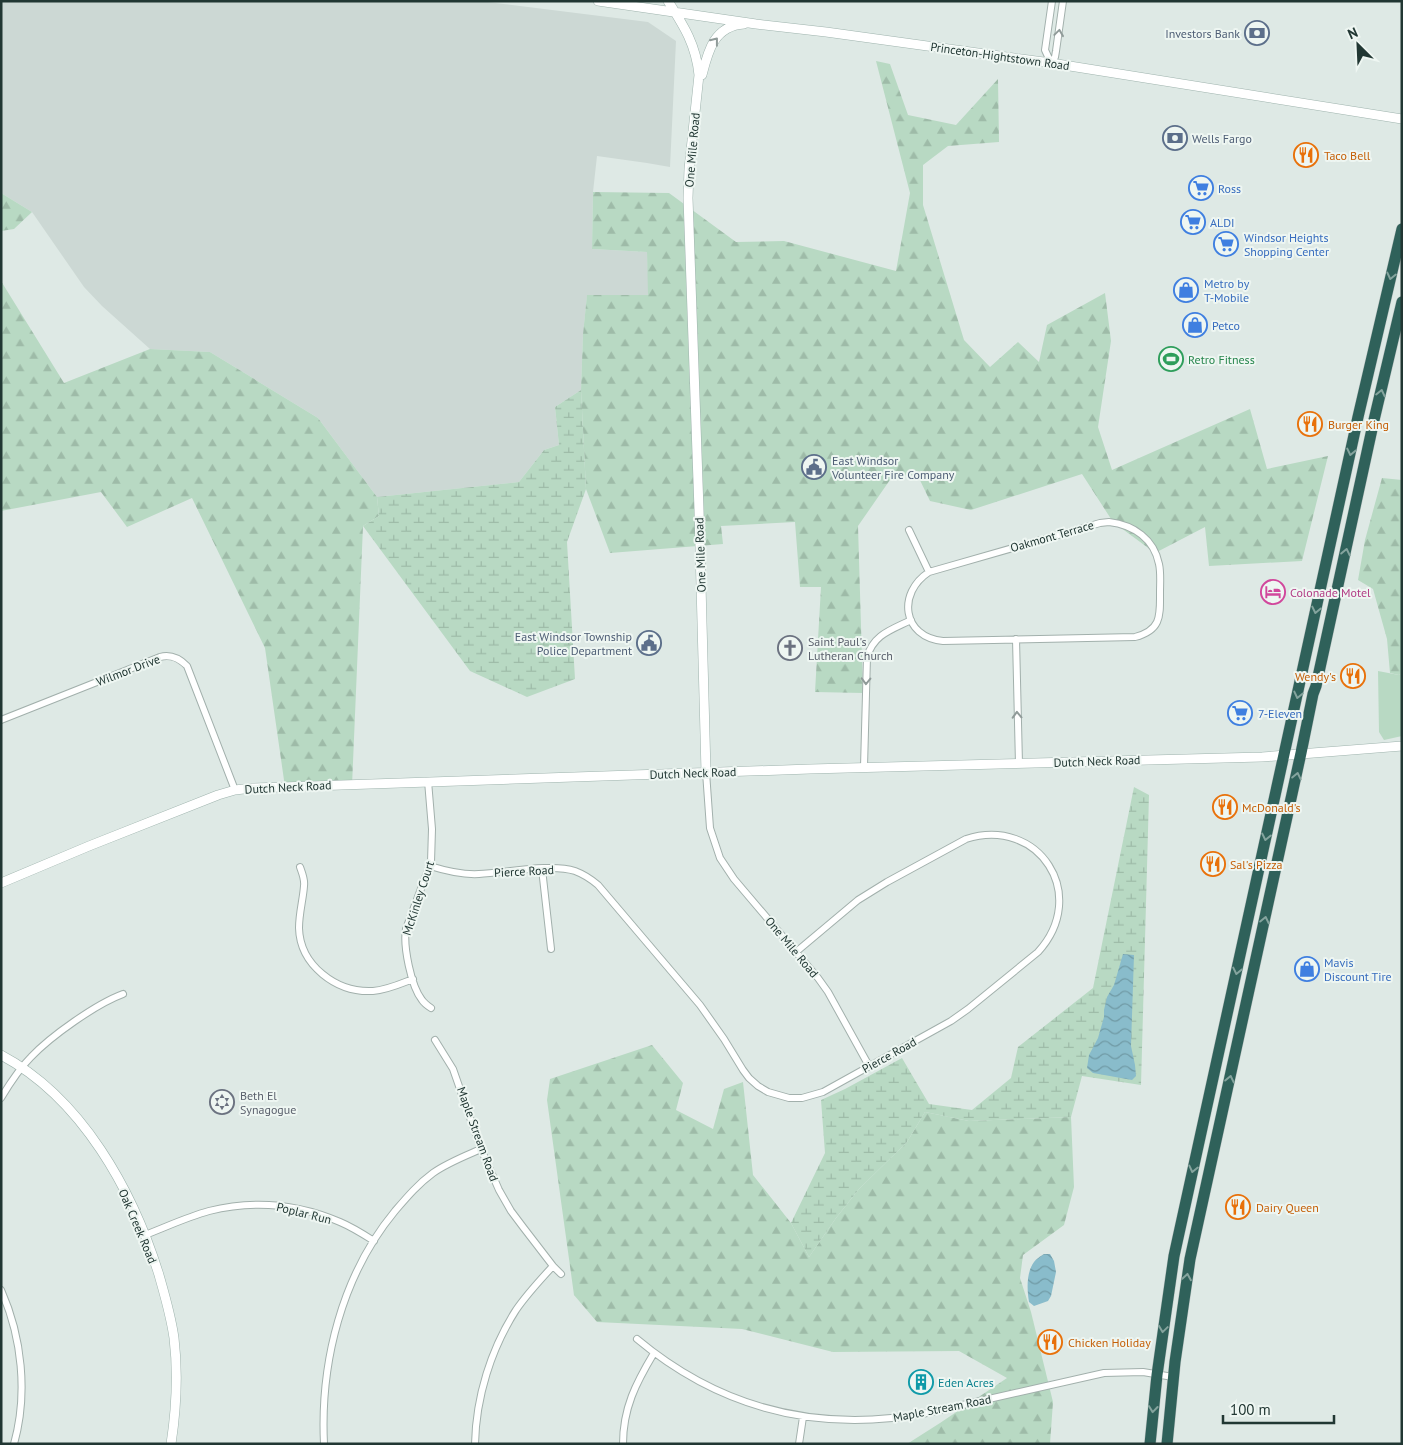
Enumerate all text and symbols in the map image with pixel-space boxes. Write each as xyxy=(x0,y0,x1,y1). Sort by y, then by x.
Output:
bank icon: Investors Bank xyxy=(1244,20,1270,46)
north arrow xyxy=(1333,20,1383,70)
text: N xyxy=(1345,23,1361,43)
place label: Investors Bank xyxy=(1165,26,1240,41)
one-way arrow xyxy=(1053,29,1064,37)
one-way arrow xyxy=(709,38,717,47)
street label: Princeton-Hightstown Road xyxy=(929,39,1071,73)
street label: One Mile Road xyxy=(681,112,703,188)
bank icon: Wells Fargo xyxy=(1162,125,1188,151)
place label: Wells Fargo xyxy=(1192,131,1252,146)
restaurant icon: Taco Bell xyxy=(1293,142,1319,168)
place label: Taco Bell xyxy=(1324,148,1371,163)
supermarket icon: Ross xyxy=(1188,175,1214,201)
place label: Ross xyxy=(1218,181,1241,196)
supermarket icon: ALDI xyxy=(1180,209,1206,235)
place label: ALDI xyxy=(1210,215,1235,230)
place label: Windsor Heights Shopping Center xyxy=(1244,230,1329,259)
supermarket icon: Windsor Heights Shopping Center xyxy=(1213,231,1239,257)
one-way arrow xyxy=(1386,272,1397,281)
place label: Metro by T-Mobile xyxy=(1204,276,1250,305)
shop icon: Metro by T-Mobile xyxy=(1173,277,1199,303)
shop icon: Petco xyxy=(1182,312,1208,338)
place label: Petco xyxy=(1212,318,1240,333)
sports icon: Retro Fitness xyxy=(1158,346,1184,372)
place label: Retro Fitness xyxy=(1188,352,1255,367)
one-way arrow xyxy=(1375,389,1386,398)
restaurant icon: Burger King xyxy=(1297,411,1323,437)
place label: Burger King xyxy=(1328,417,1389,432)
one-way arrow xyxy=(1346,447,1357,456)
place label: East Windsor Volunteer Fire Company xyxy=(831,453,955,482)
public building icon: East Windsor Volunteer Fire Company xyxy=(801,454,827,480)
street label: One Mile Road xyxy=(691,517,709,593)
street label: Oakmont Terrace xyxy=(1009,517,1095,555)
one-way arrow xyxy=(1340,547,1350,556)
hotel icon: Colonade Motel xyxy=(1260,579,1286,605)
place label: Colonade Motel xyxy=(1290,585,1371,600)
one-way arrow xyxy=(1311,606,1322,615)
place label: East Windsor Township Police Department xyxy=(515,629,632,658)
public building icon: East Windsor Township Police Department xyxy=(636,630,662,656)
place label: Saint Paul's Lutheran Church xyxy=(808,634,893,663)
church icon: Saint Paul's Lutheran Church xyxy=(777,635,803,661)
street label: Wilmor Drive xyxy=(94,651,162,689)
restaurant icon: Wendy's xyxy=(1340,663,1366,689)
place label: Wendy's xyxy=(1295,669,1336,684)
one-way arrow xyxy=(861,677,872,685)
one-way arrow xyxy=(1293,691,1303,700)
supermarket icon: 7-Eleven xyxy=(1227,700,1253,726)
place label: 7-Eleven xyxy=(1258,706,1302,721)
one-way arrow xyxy=(1012,711,1023,719)
street label: Dutch Neck Road xyxy=(1053,752,1141,770)
street label: Dutch Neck Road xyxy=(649,764,737,782)
one-way arrow xyxy=(1291,771,1301,780)
street label: Dutch Neck Road xyxy=(244,777,332,797)
restaurant icon: McDonald's xyxy=(1212,794,1238,820)
place label: McDonald's xyxy=(1242,800,1301,815)
one-way arrow xyxy=(1262,833,1272,842)
restaurant icon: Sal's Pizza xyxy=(1200,851,1226,877)
place label: Sal's Pizza xyxy=(1230,857,1283,872)
street label: McKinley Court xyxy=(399,859,437,937)
street label: Pierce Road xyxy=(494,862,554,880)
street label: One Mile Road xyxy=(762,913,822,981)
one-way arrow xyxy=(1259,915,1270,924)
place label: Mavis Discount Tire xyxy=(1324,955,1392,984)
shop icon: Mavis Discount Tire xyxy=(1294,956,1320,982)
one-way arrow xyxy=(1232,967,1243,976)
street label: Pierce Road xyxy=(859,1034,919,1076)
one-way arrow xyxy=(1224,1074,1235,1083)
street label: Maple Stream Road xyxy=(454,1085,502,1183)
place label: Beth El Synagogue xyxy=(240,1088,296,1117)
synagogue icon: Beth El Synagogue xyxy=(209,1089,235,1115)
one-way arrow xyxy=(1188,1165,1199,1174)
street label: Oak Creek Road xyxy=(116,1186,160,1266)
restaurant icon: Dairy Queen xyxy=(1225,1194,1251,1220)
street label: Poplar Run xyxy=(275,1199,333,1227)
place label: Dairy Queen xyxy=(1256,1200,1319,1215)
one-way arrow xyxy=(1182,1273,1192,1281)
one-way arrow xyxy=(1158,1325,1169,1333)
restaurant icon: Chicken Holiday xyxy=(1037,1329,1063,1355)
place label: Chicken Holiday xyxy=(1068,1335,1151,1350)
building icon: Eden Acres xyxy=(908,1369,934,1395)
place label: Eden Acres xyxy=(938,1375,994,1390)
street label: Maple Stream Road xyxy=(892,1391,992,1425)
scale bar xyxy=(1223,1392,1334,1424)
text: 100 m xyxy=(1230,1400,1271,1419)
one-way arrow xyxy=(1148,1405,1159,1413)

